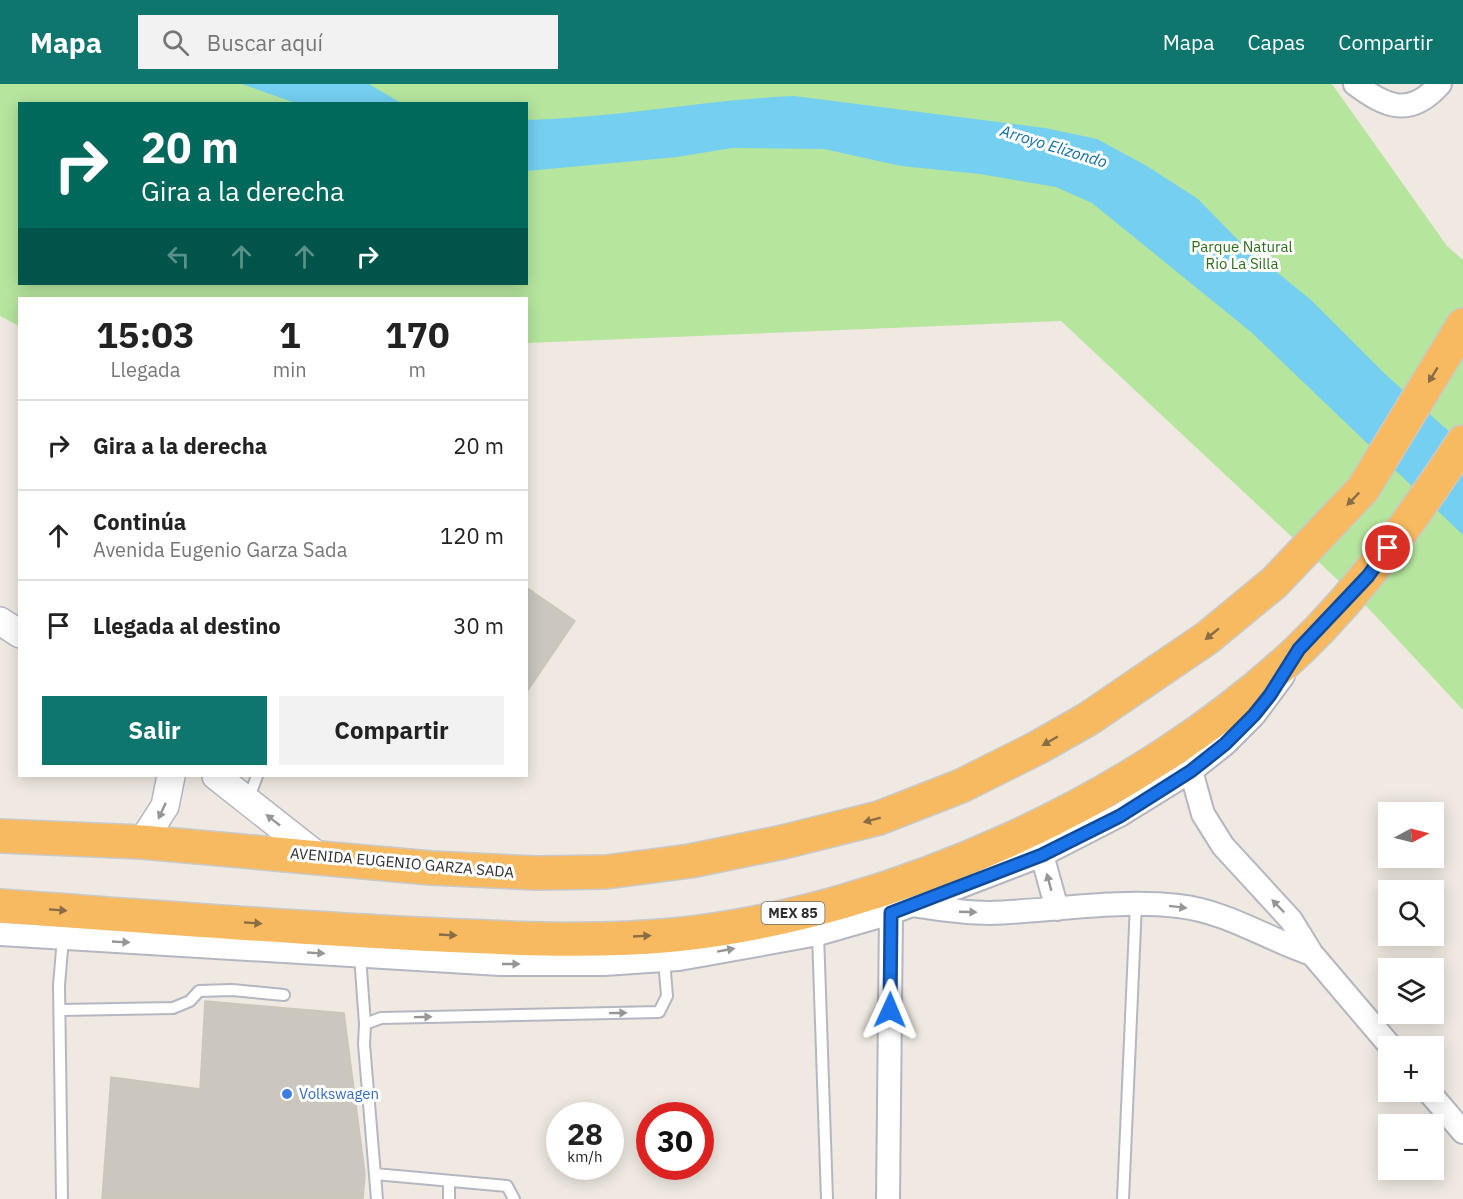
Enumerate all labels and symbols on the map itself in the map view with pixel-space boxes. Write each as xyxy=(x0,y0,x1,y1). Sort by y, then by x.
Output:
water label: Arroyo Elizondo xyxy=(997,120,1110,172)
park label: Parque Natural Rio La Silla xyxy=(1191,237,1293,273)
one-way arrow xyxy=(1427,367,1438,383)
one-way arrow xyxy=(1346,492,1360,507)
pin xyxy=(1362,522,1413,573)
one-way arrow xyxy=(1204,627,1220,640)
one-way arrow xyxy=(1041,736,1058,746)
north arrow xyxy=(1378,802,1444,868)
one-way arrow xyxy=(157,803,166,820)
one-way arrow xyxy=(265,815,280,827)
one-way arrow xyxy=(863,815,881,825)
street label: AVENIDA EUGENIO GARZA SADA xyxy=(289,843,515,882)
one-way arrow xyxy=(1044,873,1054,891)
one-way arrow xyxy=(1271,900,1285,914)
road number: MEX 85 xyxy=(762,902,824,924)
one-way arrow xyxy=(1168,902,1187,911)
one-way arrow xyxy=(49,905,68,915)
one-way arrow xyxy=(958,908,977,917)
one-way arrow xyxy=(243,919,262,928)
one-way arrow xyxy=(438,931,457,940)
one-way arrow xyxy=(633,932,652,941)
one-way arrow xyxy=(112,937,131,946)
one-way arrow xyxy=(716,945,735,954)
one-way arrow xyxy=(306,949,325,958)
one-way arrow xyxy=(501,959,520,969)
position arrow xyxy=(858,978,922,1042)
one-way arrow xyxy=(608,1008,627,1017)
one-way arrow xyxy=(413,1012,432,1022)
place label: Volkswagen xyxy=(299,1084,379,1103)
marker: Volkswagen xyxy=(280,1087,294,1101)
speed limit sign: 30 xyxy=(636,1102,714,1180)

